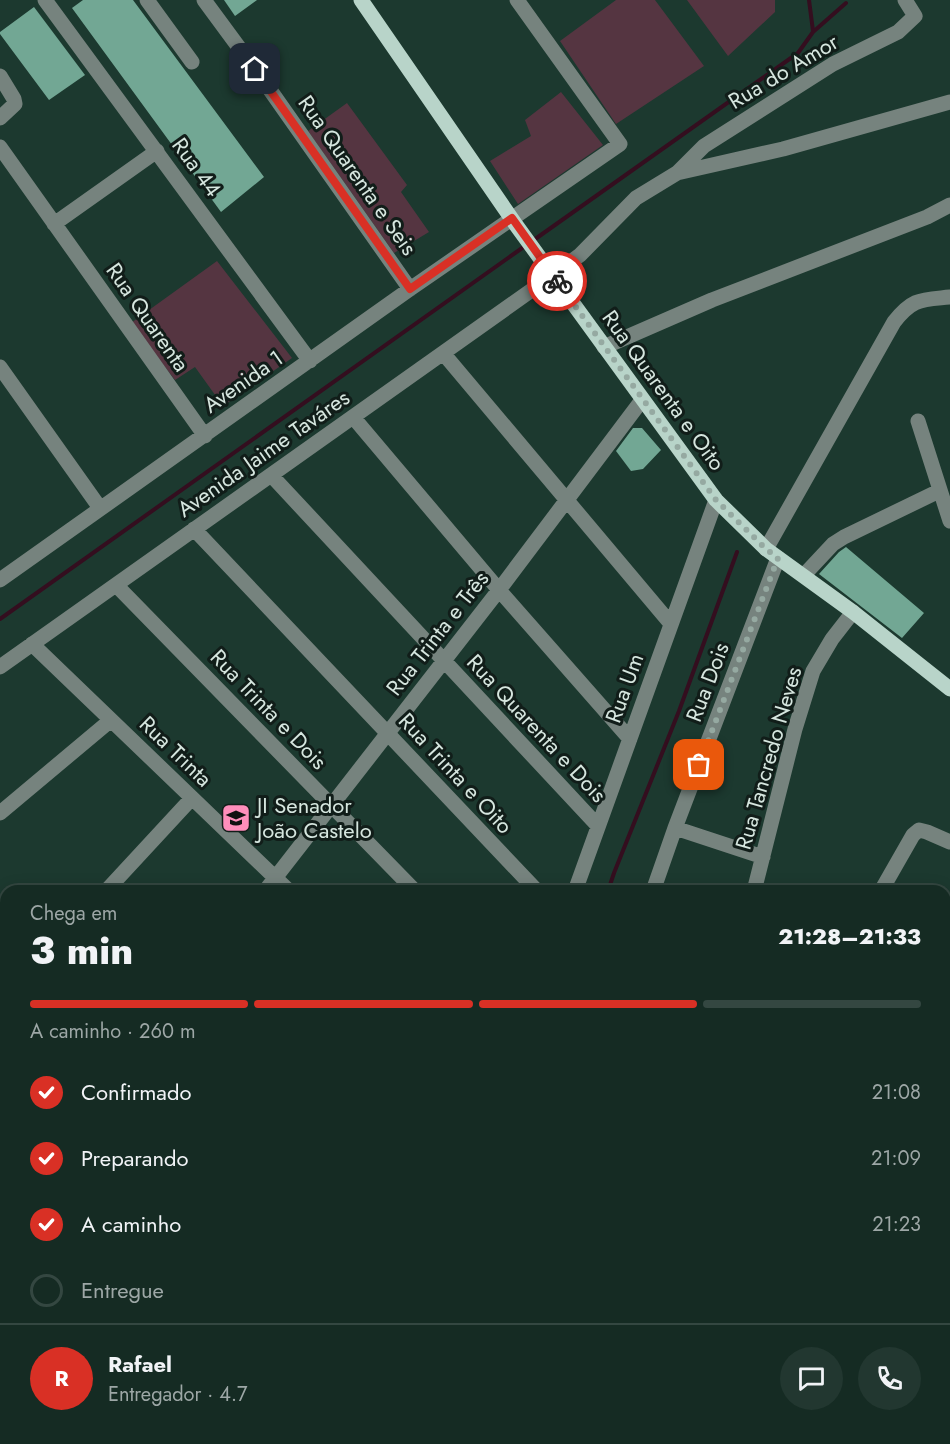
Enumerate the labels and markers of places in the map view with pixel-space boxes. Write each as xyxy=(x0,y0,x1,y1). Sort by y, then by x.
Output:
pin xyxy=(229,43,280,94)
pin xyxy=(673,739,724,790)
place label: JI Senador João Castelo xyxy=(254,789,372,846)
school or university icon: JI Senador João Castelo xyxy=(220,802,252,834)

